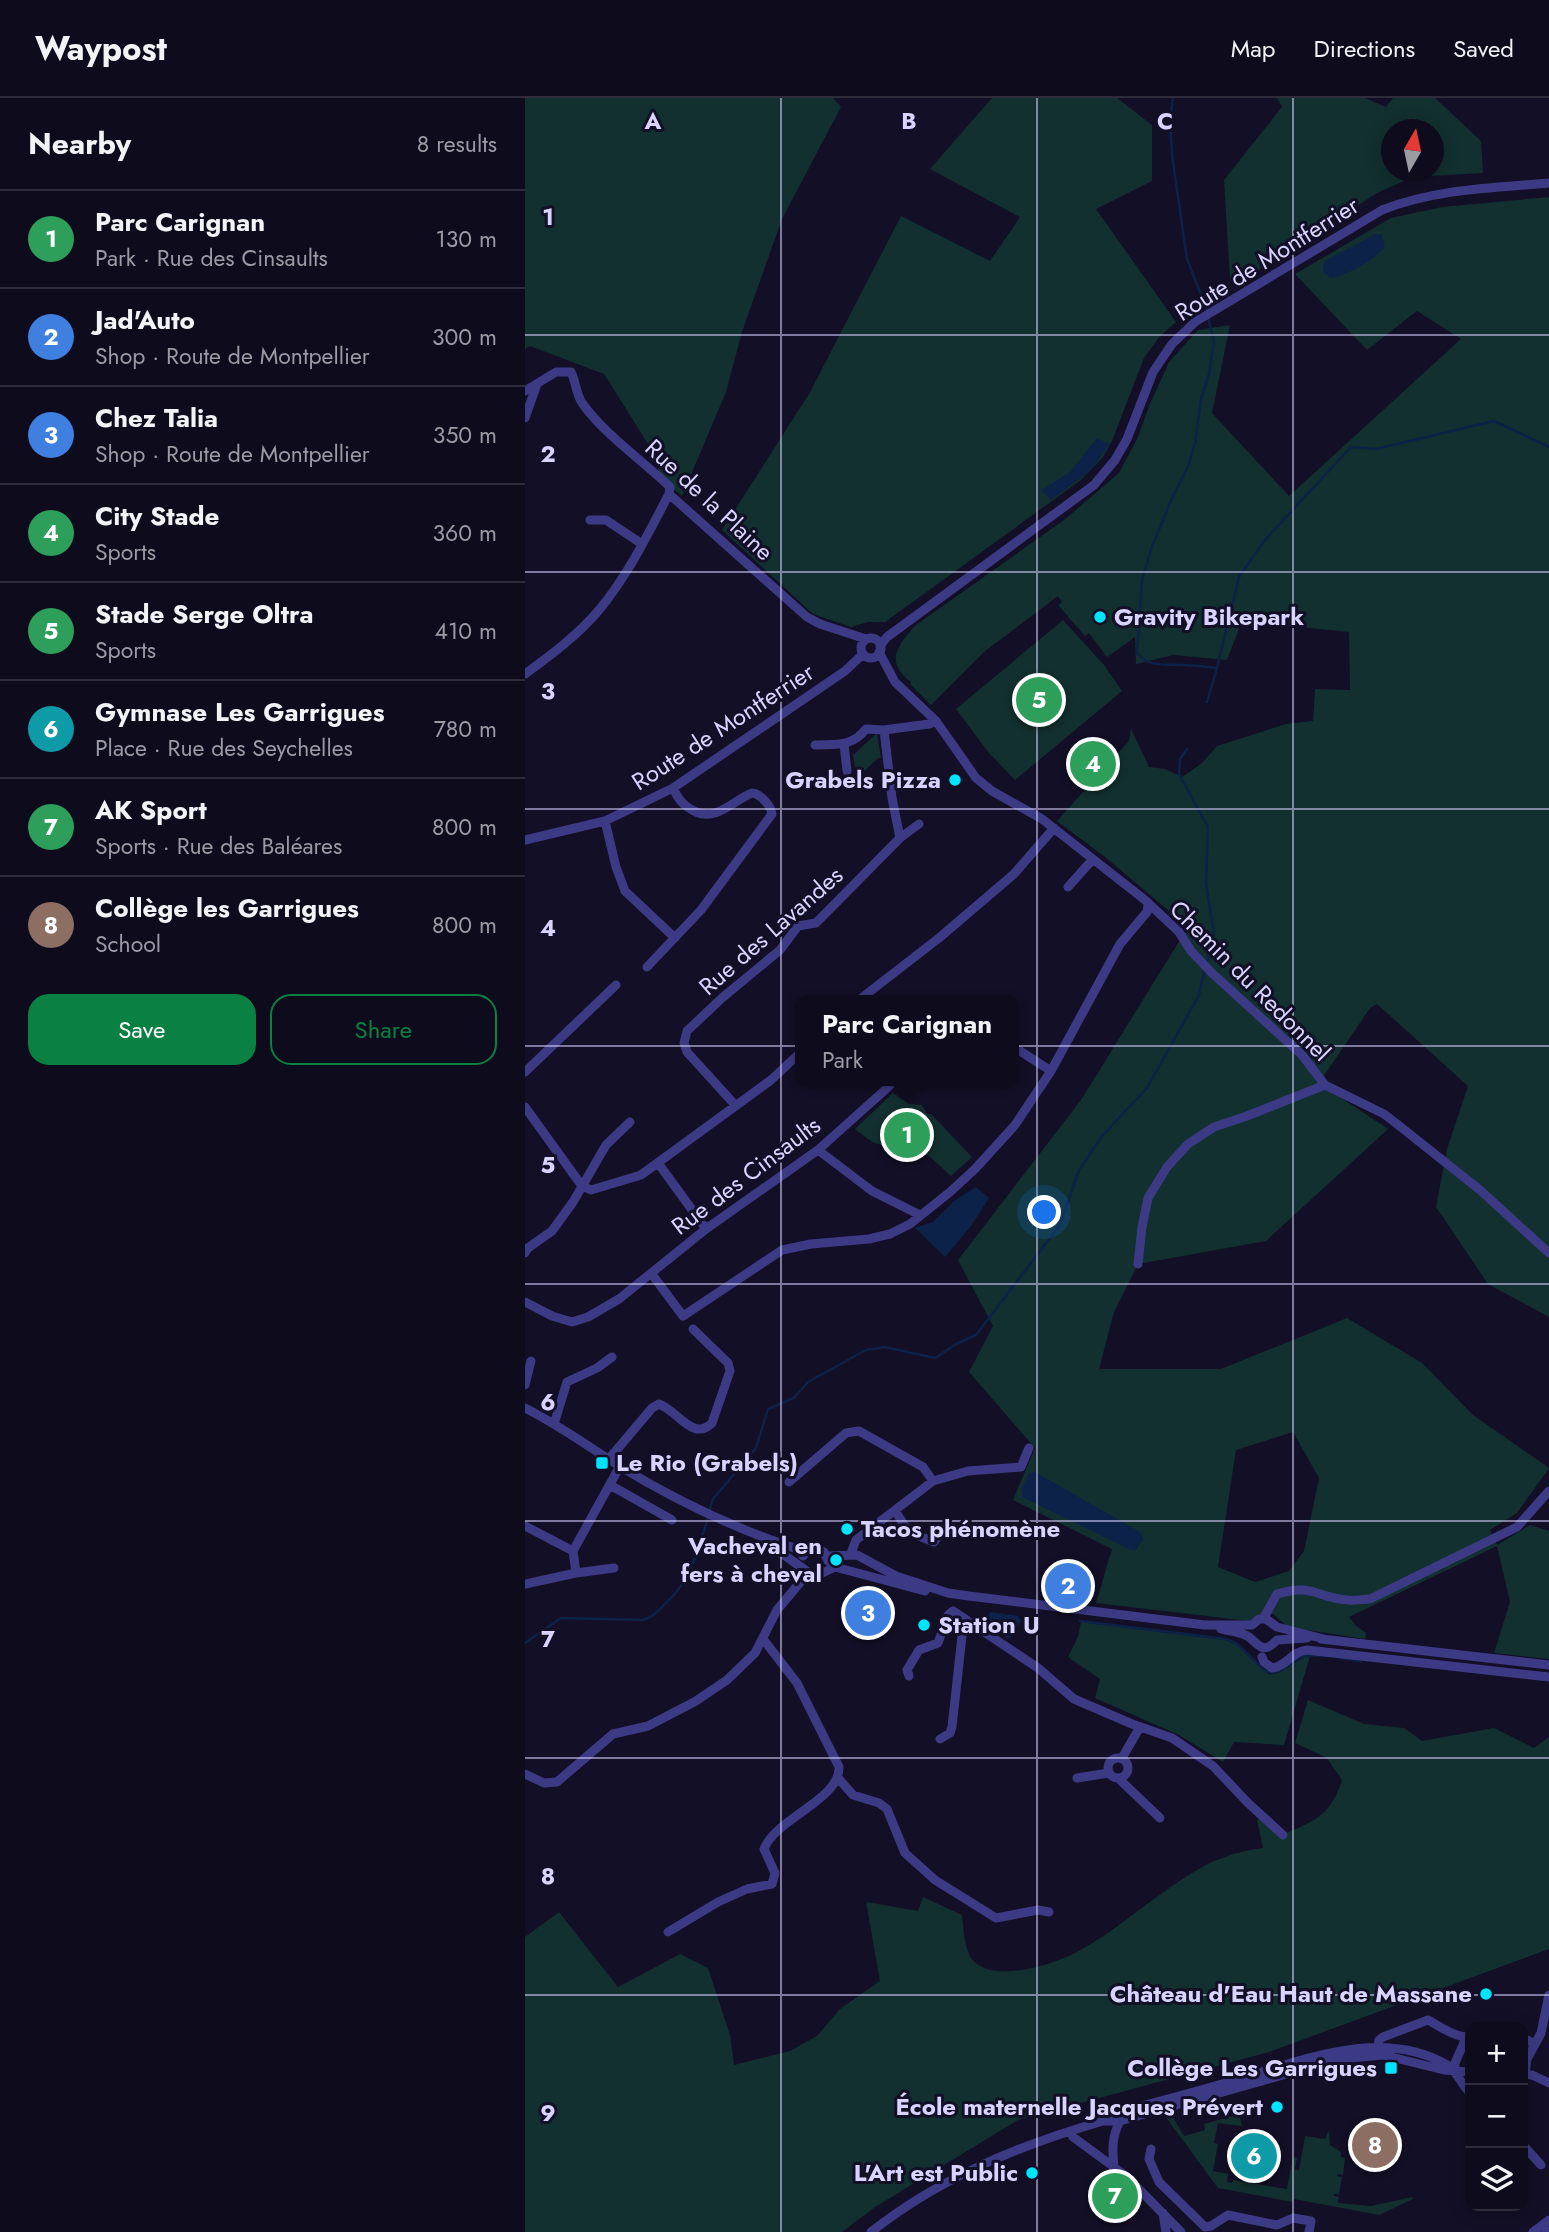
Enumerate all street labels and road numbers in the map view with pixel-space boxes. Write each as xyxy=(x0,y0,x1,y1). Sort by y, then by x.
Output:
street label: Route de Montferrier xyxy=(1168,187,1366,329)
street label: Rue de la Plaine xyxy=(637,431,781,569)
street label: Route de Montferrier xyxy=(625,654,821,799)
street label: Rue des Lavandes xyxy=(691,858,851,1003)
street label: Chemin du Redonnel xyxy=(1162,892,1339,1069)
street label: Rue des Cinsaults xyxy=(664,1108,828,1243)

